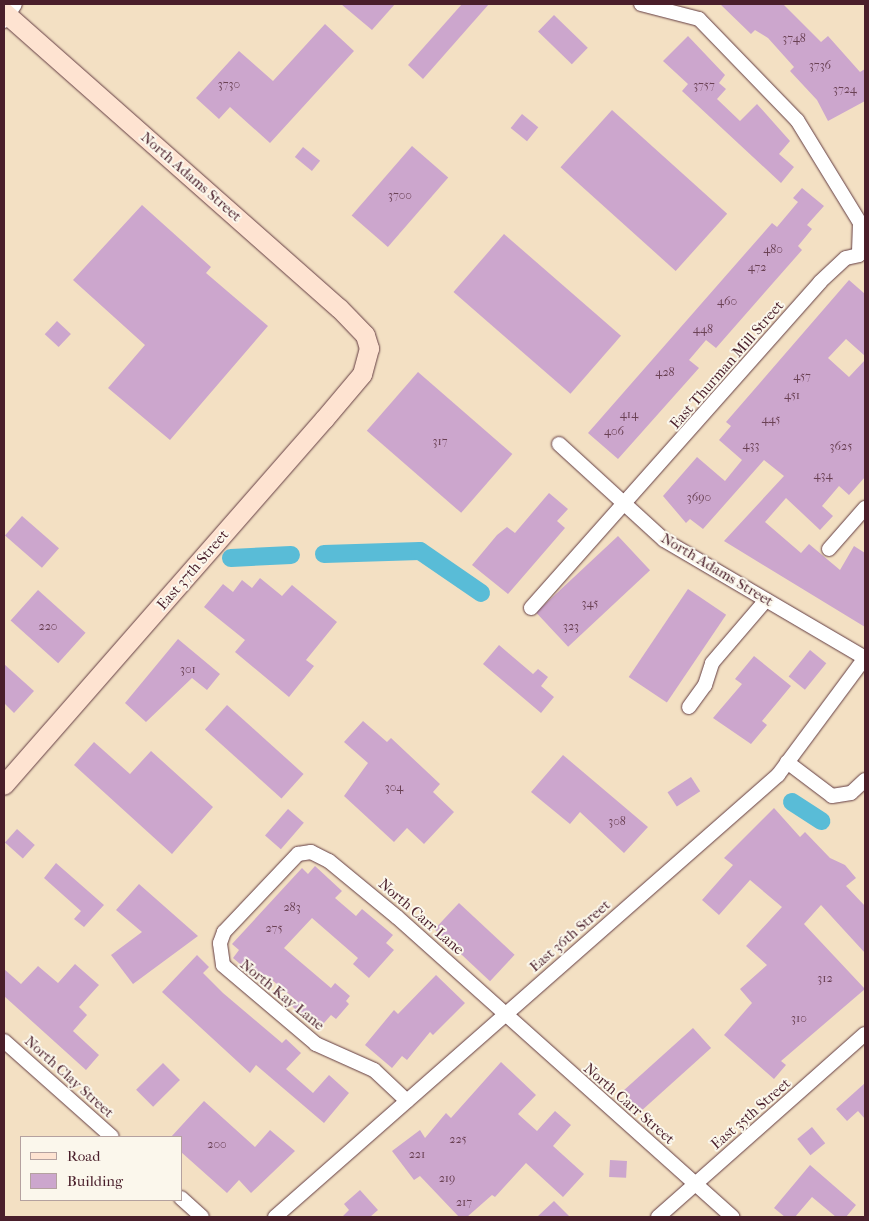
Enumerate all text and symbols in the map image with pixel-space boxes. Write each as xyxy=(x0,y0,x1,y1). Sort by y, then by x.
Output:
house number: 3748 xyxy=(782,32,806,46)
house number: 3736 xyxy=(809,59,831,73)
house number: 3730 xyxy=(218,78,240,92)
house number: 3757 xyxy=(693,79,715,93)
house number: 3724 xyxy=(833,83,857,97)
street label: North Adams Street xyxy=(137,128,245,226)
house number: 3700 xyxy=(388,189,412,203)
house number: 480 xyxy=(763,243,783,257)
house number: 472 xyxy=(748,261,766,275)
house number: 460 xyxy=(717,295,737,309)
street label: East Thurman Mill Street xyxy=(666,297,788,433)
house number: 448 xyxy=(693,323,713,337)
house number: 428 xyxy=(655,366,675,380)
house number: 457 xyxy=(793,370,811,384)
house number: 451 xyxy=(784,389,800,403)
house number: 414 xyxy=(620,408,638,422)
house number: 445 xyxy=(761,413,781,427)
house number: 406 xyxy=(604,425,624,439)
house number: 317 xyxy=(433,435,447,449)
house number: 433 xyxy=(743,439,759,453)
house number: 3625 xyxy=(830,440,852,454)
house number: 434 xyxy=(813,469,833,483)
house number: 3690 xyxy=(687,491,711,505)
street label: East 37th Street xyxy=(153,526,233,614)
street label: North Adams Street xyxy=(658,529,776,611)
house number: 345 xyxy=(582,597,598,611)
house number: 220 xyxy=(39,620,57,634)
house number: 323 xyxy=(563,620,579,634)
house number: 301 xyxy=(180,663,196,677)
house number: 304 xyxy=(385,781,403,795)
house number: 308 xyxy=(608,815,626,829)
street label: North Carr Lane xyxy=(375,875,467,959)
street label: East 36th Street xyxy=(526,896,614,976)
house number: 283 xyxy=(283,901,301,915)
house number: 275 xyxy=(265,922,283,936)
street label: North Kay Lane xyxy=(236,956,328,1034)
house number: 312 xyxy=(817,972,833,986)
house number: 310 xyxy=(791,1012,807,1026)
street label: North Clay Street xyxy=(21,1032,117,1122)
street label: North Carr Street xyxy=(580,1060,678,1148)
street label: East 35th Street xyxy=(708,1075,794,1153)
house number: 225 xyxy=(449,1133,467,1147)
legend xyxy=(20,1136,182,1201)
house number: 200 xyxy=(207,1138,227,1152)
text: Road xyxy=(67,1147,100,1165)
house number: 221 xyxy=(409,1148,425,1162)
text: Building xyxy=(67,1172,123,1190)
house number: 219 xyxy=(439,1172,455,1186)
house number: 217 xyxy=(456,1196,472,1210)

